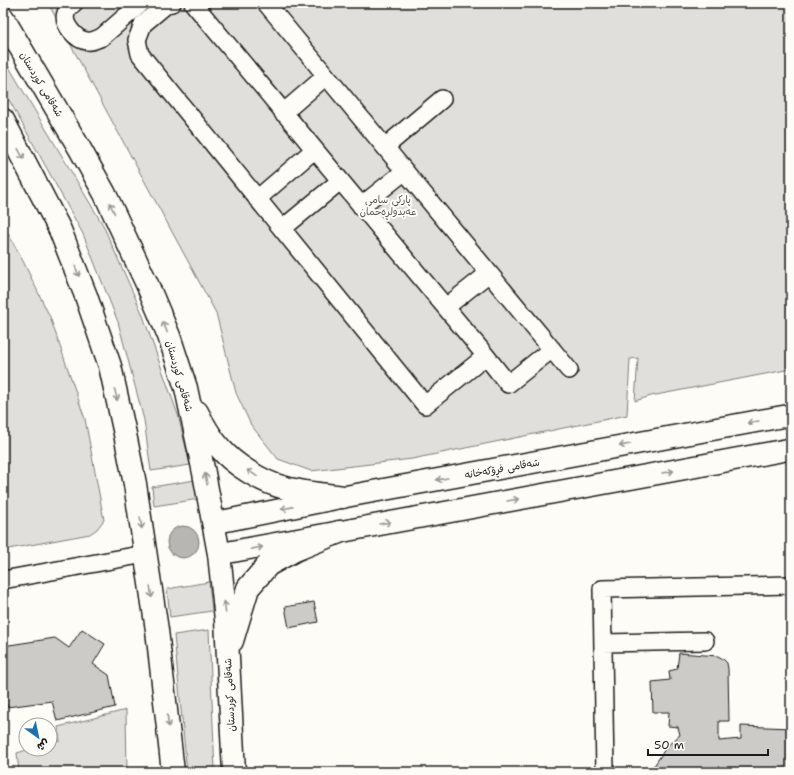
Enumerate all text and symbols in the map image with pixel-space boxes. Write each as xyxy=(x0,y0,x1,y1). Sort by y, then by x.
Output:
street label: شەقامی کوردستان xyxy=(16,49,66,120)
one-way arrow xyxy=(18,148,26,160)
park label: پارکی سامی عەبدولڕەحمان xyxy=(360,193,416,220)
one-way arrow xyxy=(108,202,115,214)
one-way arrow xyxy=(73,265,81,277)
one-way arrow xyxy=(160,321,168,333)
street label: شەقامی کوردستان xyxy=(162,339,196,414)
one-way arrow xyxy=(113,388,121,401)
one-way arrow xyxy=(747,418,760,426)
one-way arrow xyxy=(619,442,632,450)
street label: شەقامی فڕۆکەخانە xyxy=(464,455,541,483)
one-way arrow xyxy=(662,467,675,475)
one-way arrow xyxy=(246,469,257,477)
one-way arrow xyxy=(201,473,209,486)
one-way arrow xyxy=(436,475,449,483)
one-way arrow xyxy=(506,496,519,504)
one-way arrow xyxy=(280,505,293,513)
one-way arrow xyxy=(137,516,145,529)
one-way arrow xyxy=(378,519,391,527)
one-way arrow xyxy=(251,543,264,551)
one-way arrow xyxy=(147,585,155,598)
one-way arrow xyxy=(221,601,229,614)
street label: شەقامی کوردستان xyxy=(221,658,239,732)
one-way arrow xyxy=(164,714,172,727)
north arrow xyxy=(18,717,58,757)
scale bar xyxy=(648,731,768,757)
text: ش xyxy=(34,735,52,755)
text: 50 m xyxy=(654,737,684,753)

